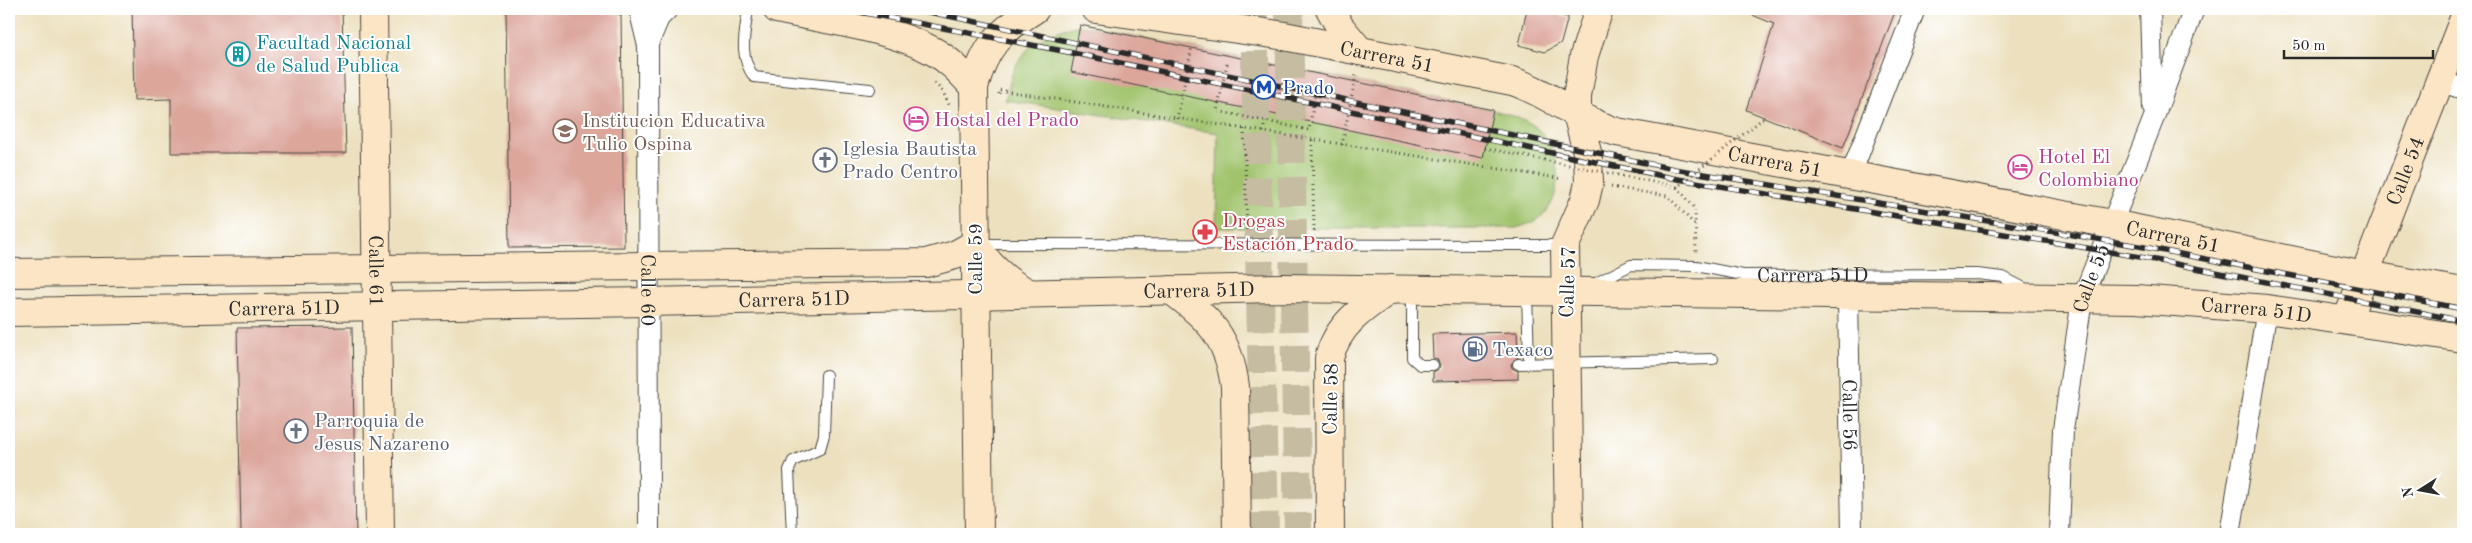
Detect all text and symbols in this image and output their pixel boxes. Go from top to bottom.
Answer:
scale bar [2284,28,2433,60]
place label: Facultad Nacional de Salud Publica [256,34,411,77]
street label: Carrera 51 [1338,39,1436,77]
text: 50 m [2292,39,2326,54]
building icon: Facultad Nacional de Salud Publica [225,41,251,67]
metro station icon: Prado [1251,74,1277,100]
place label: Prado [1282,79,1334,99]
hotel icon: Hostal del Prado [903,106,929,132]
place label: Hostal del Prado [934,111,1079,131]
place label: Institucion Educativa Tulio Ospina [582,112,766,155]
school or university icon: Institucion Educativa Tulio Ospina [552,118,578,144]
street label: Calle 54 [2384,134,2429,209]
place label: Iglesia Bautista Prado Centro [842,140,977,183]
street label: Carrera 51 [1726,145,1824,182]
church icon: Iglesia Bautista Prado Centro [812,147,838,173]
place label: Hotel El Colombiano [2038,148,2139,191]
hotel icon: Hotel El Colombiano [2007,154,2033,180]
place label: Drogas Estación Prado [1222,212,1354,255]
pharmacy icon: Drogas Estación Prado [1192,219,1218,245]
street label: Carrera 51 [2124,219,2222,258]
street label: Calle 59 [967,223,987,295]
street label: Calle 61 [364,235,385,307]
street label: Calle 55 [2072,242,2115,314]
street label: Calle 57 [1558,246,1580,318]
street label: Calle 60 [636,254,657,326]
street label: Carrera 51D [1757,266,1868,287]
street label: Carrera 51D [1143,281,1255,303]
street label: Carrera 51D [738,290,850,312]
street label: Carrera 51D [2200,296,2313,327]
street label: Carrera 51D [228,299,340,321]
fuel station icon: Texaco [1462,336,1488,362]
place label: Texaco [1492,341,1553,361]
street label: Calle 58 [1321,363,1343,435]
street label: Calle 56 [1837,379,1859,451]
place label: Parroquia de Jesus Nazareno [314,412,450,455]
church icon: Parroquia de Jesus Nazareno [283,418,309,444]
north arrow [2394,466,2444,516]
text: N [2400,485,2416,499]

